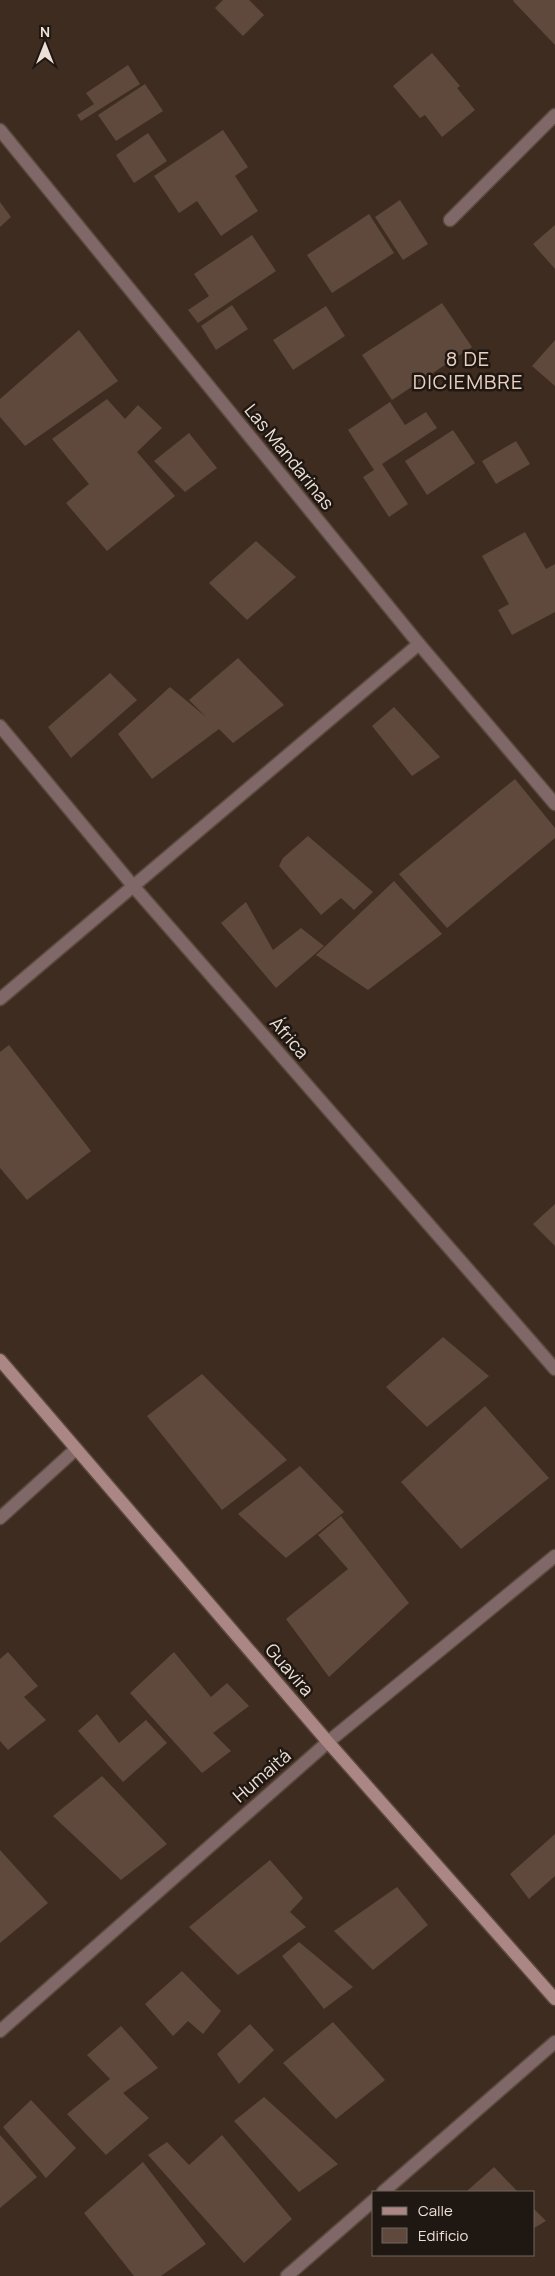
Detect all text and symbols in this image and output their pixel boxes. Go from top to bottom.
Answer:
north arrow [20,20,70,70]
text: N [40,22,50,41]
district label: 8 DE DICIEMBRE [413,345,523,395]
street label: Las Mandarinas [240,398,340,514]
street label: África [265,1011,315,1063]
street label: Guavira [260,1638,319,1701]
street label: Humaitá [227,1743,296,1807]
legend [372,2191,535,2256]
text: Calle [418,2200,453,2221]
text: Edificio [418,2225,469,2246]

